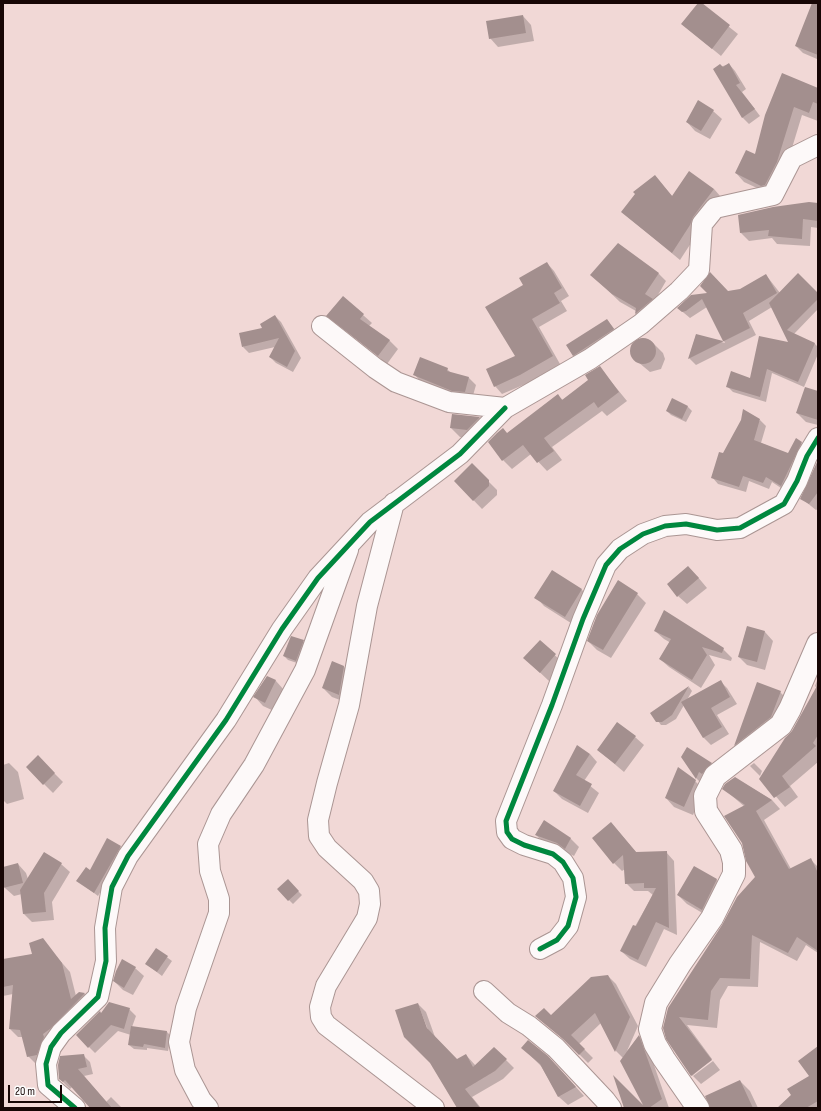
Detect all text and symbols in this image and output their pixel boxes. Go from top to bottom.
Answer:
scale bar [10,1077,64,1103]
text: 20 m [15,1084,35,1099]

